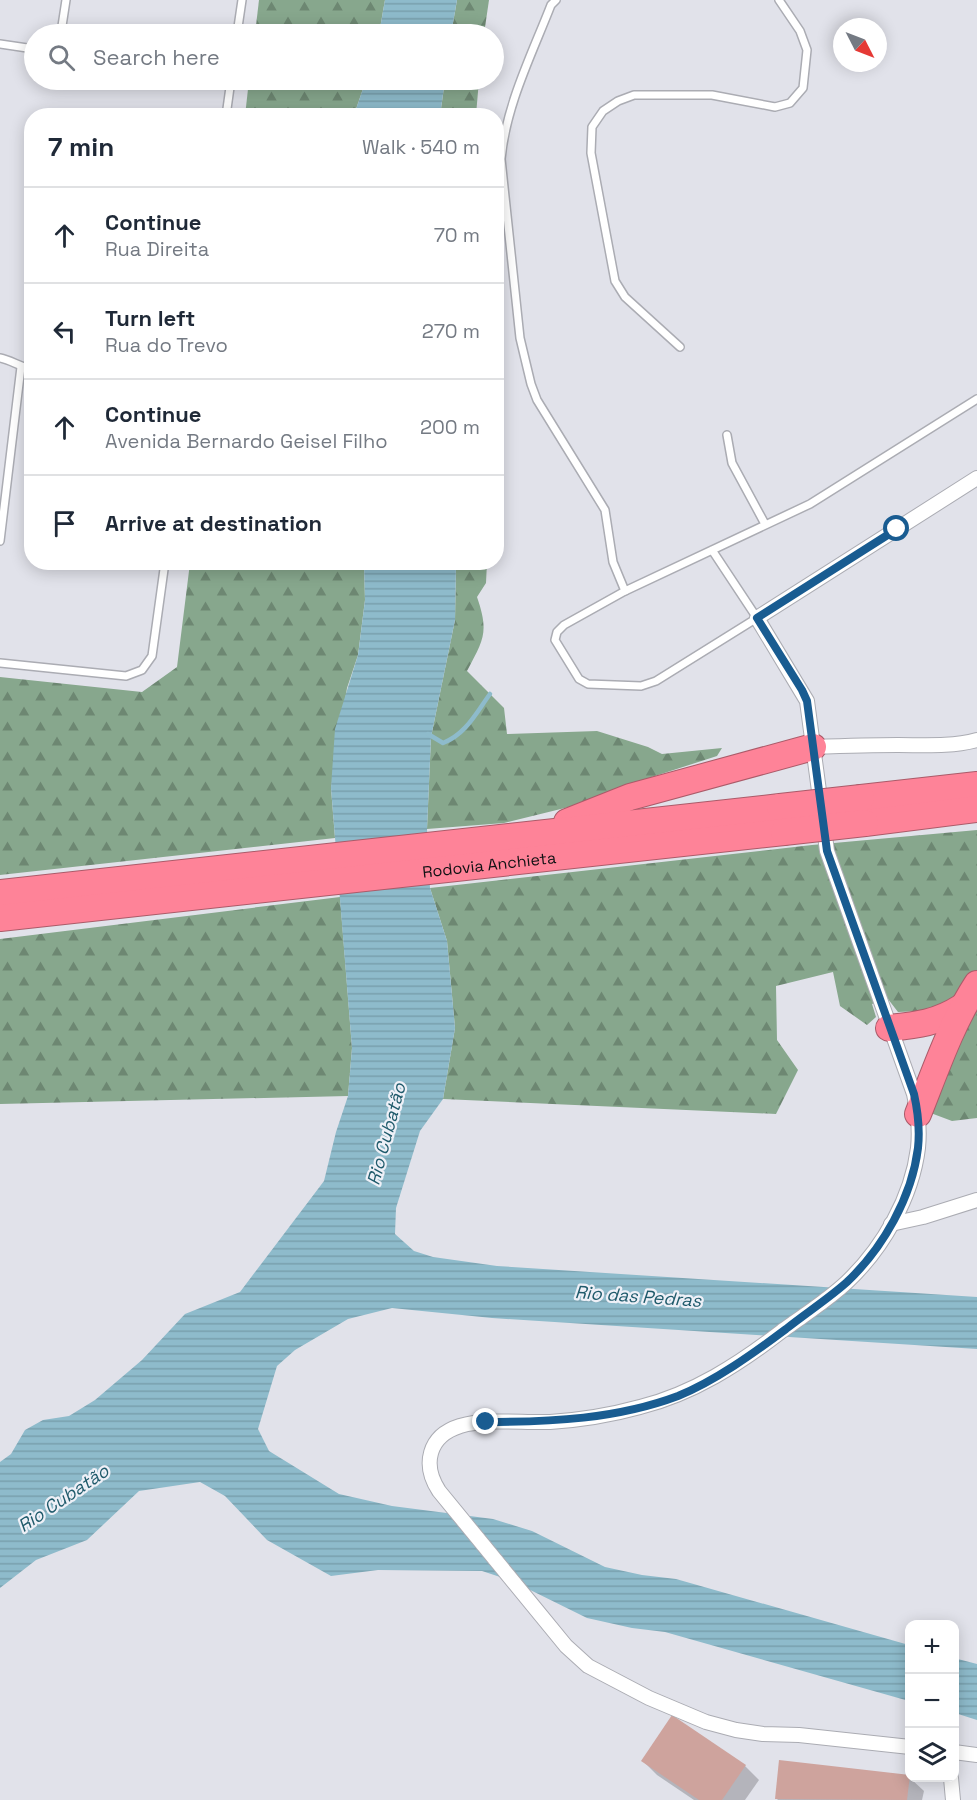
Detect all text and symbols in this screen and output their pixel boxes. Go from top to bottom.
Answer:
north arrow [833,18,887,72]
search box [24,24,504,90]
icon: search [45,41,78,74]
text: Search here [93,43,220,71]
text: 7 min [48,130,114,164]
text: Walk · 540 m [362,134,480,160]
text: Continue [105,208,201,236]
icon: ahead [48,219,81,252]
text: 70 m [434,222,480,248]
text: Rua Direita [105,236,209,262]
text: Turn left [105,304,195,332]
icon: left [48,315,81,348]
text: 270 m [422,318,480,344]
text: Rua do Trevo [105,332,228,358]
text: Continue [105,400,201,428]
icon: ahead [48,411,81,444]
text: 200 m [420,414,480,440]
text: Avenida Bernardo Geisel Filho [105,428,388,454]
icon: arrive [48,507,81,540]
text: Arrive at destination [105,509,322,537]
route start [883,515,909,541]
street label: Rodovia Anchieta [421,847,557,882]
water label: Rio Cubatão [361,1080,411,1188]
water label: Rio das Pedras [574,1280,702,1312]
route end [472,1408,498,1434]
water label: Rio Cubatão [13,1459,114,1537]
map controls [905,1620,959,1782]
button: + [905,1620,959,1674]
button: − [905,1674,959,1728]
button: layers [905,1728,959,1782]

